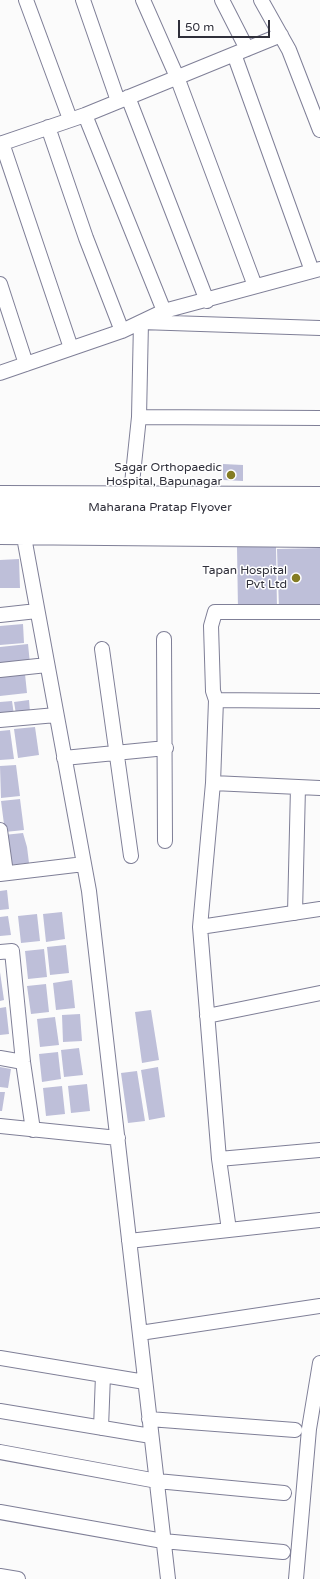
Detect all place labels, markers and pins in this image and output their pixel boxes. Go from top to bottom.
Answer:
place label: Sagar Orthopaedic Hospital, Bapunagar [106,461,222,489]
marker: Sagar Orthopaedic Hospital, Bapunagar [225,469,237,481]
place label: Tapan Hospital Pvt Ltd [202,564,287,592]
marker: Tapan Hospital Pvt Ltd [290,572,302,584]

